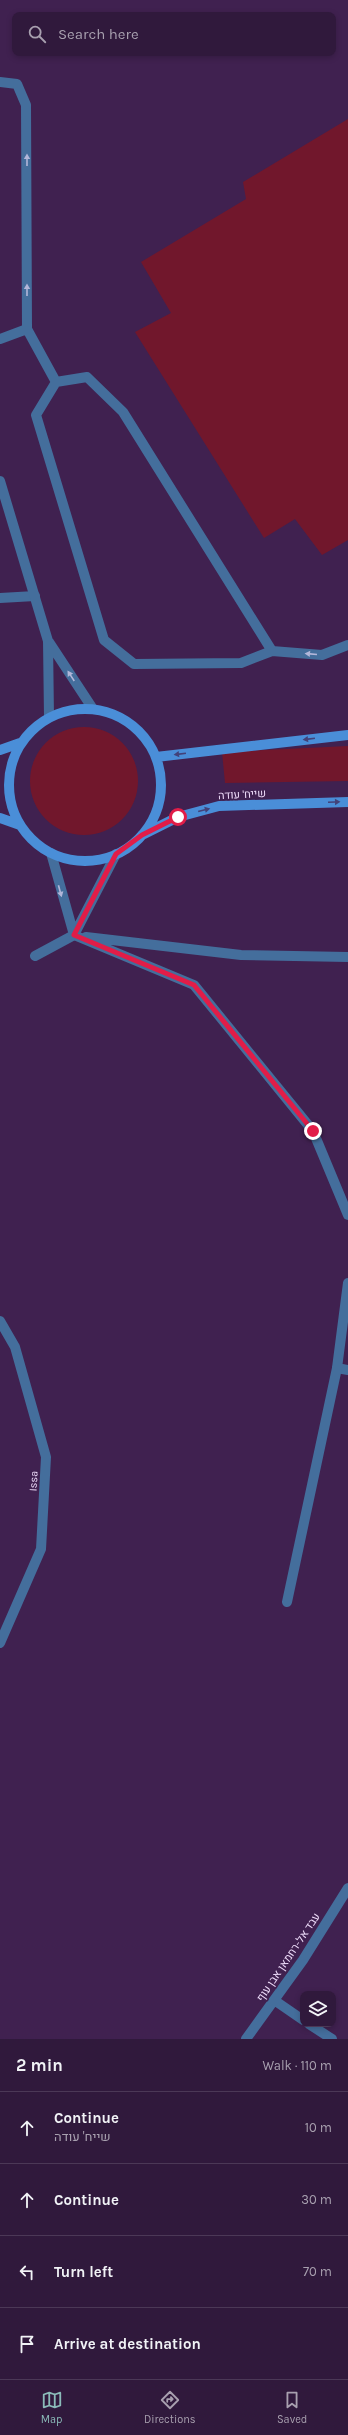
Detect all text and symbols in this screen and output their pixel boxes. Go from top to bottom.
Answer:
search box [12,12,336,56]
icon: search [26,23,48,45]
text: Search here [58,25,139,43]
one-way arrow [24,153,30,166]
one-way arrow [24,283,30,296]
one-way arrow [305,650,317,657]
one-way arrow [67,671,75,681]
one-way arrow [303,736,315,743]
one-way arrow [174,751,186,758]
street label: שייח' עודה [218,787,266,802]
one-way arrow [328,799,341,805]
one-way arrow [198,807,210,813]
route start [169,808,187,826]
one-way arrow [58,885,64,897]
route end [304,1122,322,1140]
street label: Issa [26,1470,41,1492]
street label: עבד אל-רחמאן אבן עוף [254,1911,323,2004]
map controls [300,1991,336,2027]
button: layers [300,1991,336,2027]
text: 2 min [16,2055,63,2075]
text: Walk · 110 m [263,2058,332,2073]
text: Continue [54,2109,119,2127]
icon: ahead [16,2117,38,2139]
text: 10 m [305,2120,332,2135]
text: שייח' עודה [54,2129,111,2144]
icon: ahead [16,2189,38,2211]
text: Continue [54,2191,119,2209]
text: 30 m [301,2192,332,2207]
icon: left [16,2261,38,2283]
text: Turn left [54,2263,113,2281]
text: 70 m [303,2264,332,2279]
icon: arrive [16,2333,38,2355]
text: Arrive at destination [54,2335,201,2353]
tab: Map [41,2389,63,2426]
tab: Directions [144,2389,196,2426]
tab: Saved [277,2389,307,2426]

